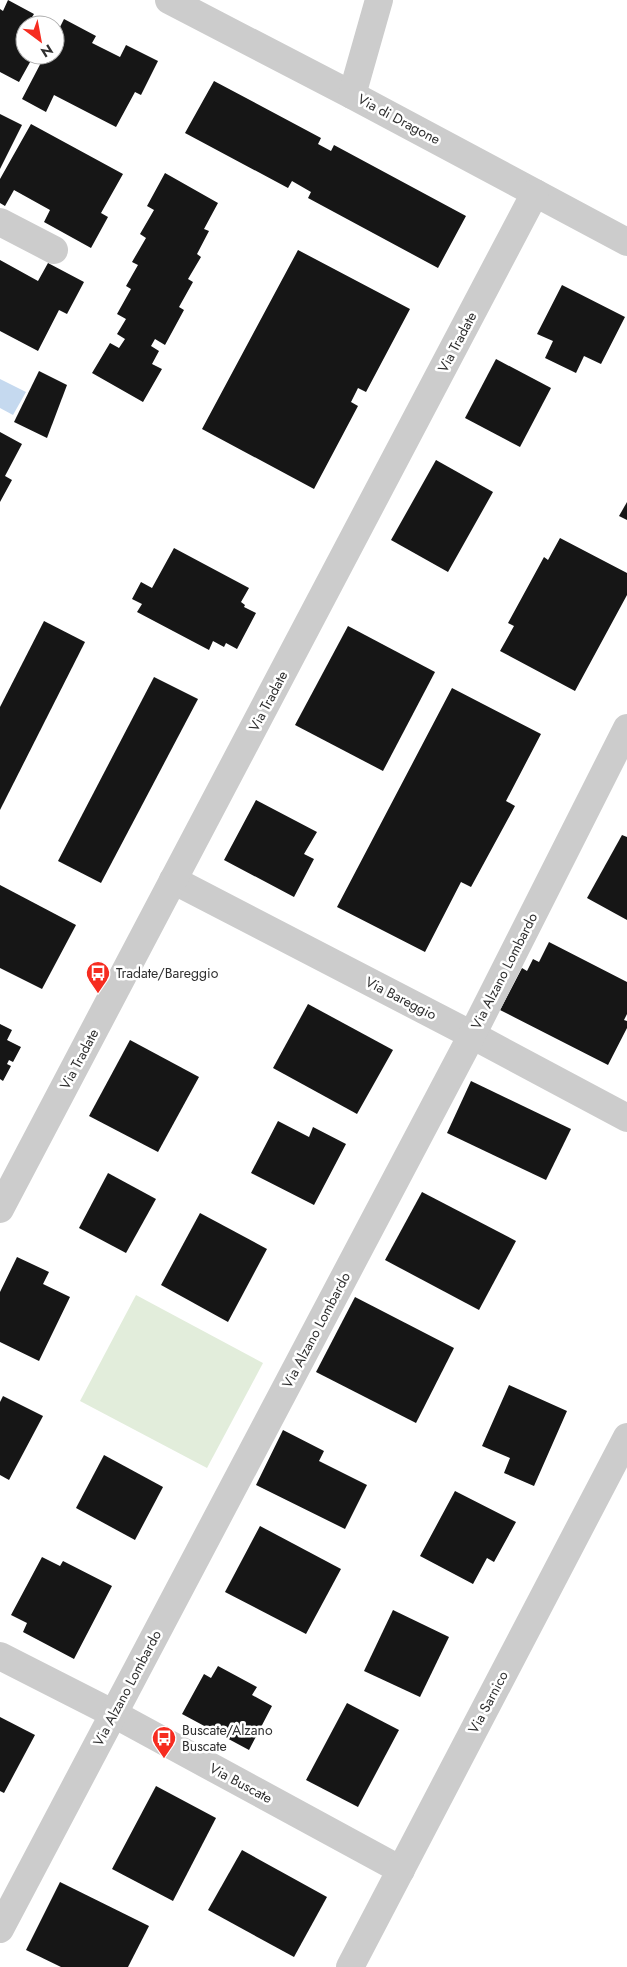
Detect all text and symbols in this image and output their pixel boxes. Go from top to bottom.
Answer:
north arrow [15,15,65,65]
text: N [37,40,57,62]
street label: Via di Dragone [354,89,444,149]
street label: Via Tradate [433,308,481,376]
street label: Via Tradate [244,667,292,735]
street label: Via Alzano Lombardo [466,909,542,1033]
bus stop icon: Tradate/Bareggio [85,960,111,994]
place label: Tradate/Bareggio [116,963,219,983]
street label: Via Bareggio [362,972,440,1025]
street label: Via Tradate [55,1025,103,1093]
street label: Via Alzano Lombardo [277,1268,355,1391]
street label: Via Alzano Lombardo [88,1626,166,1749]
street label: Via Sarnico [463,1667,513,1737]
place label: Buscate/Alzano Buscate [182,1720,273,1756]
bus stop icon: Buscate/Alzano Buscate [151,1725,177,1759]
street label: Via Buscate [206,1758,276,1808]

